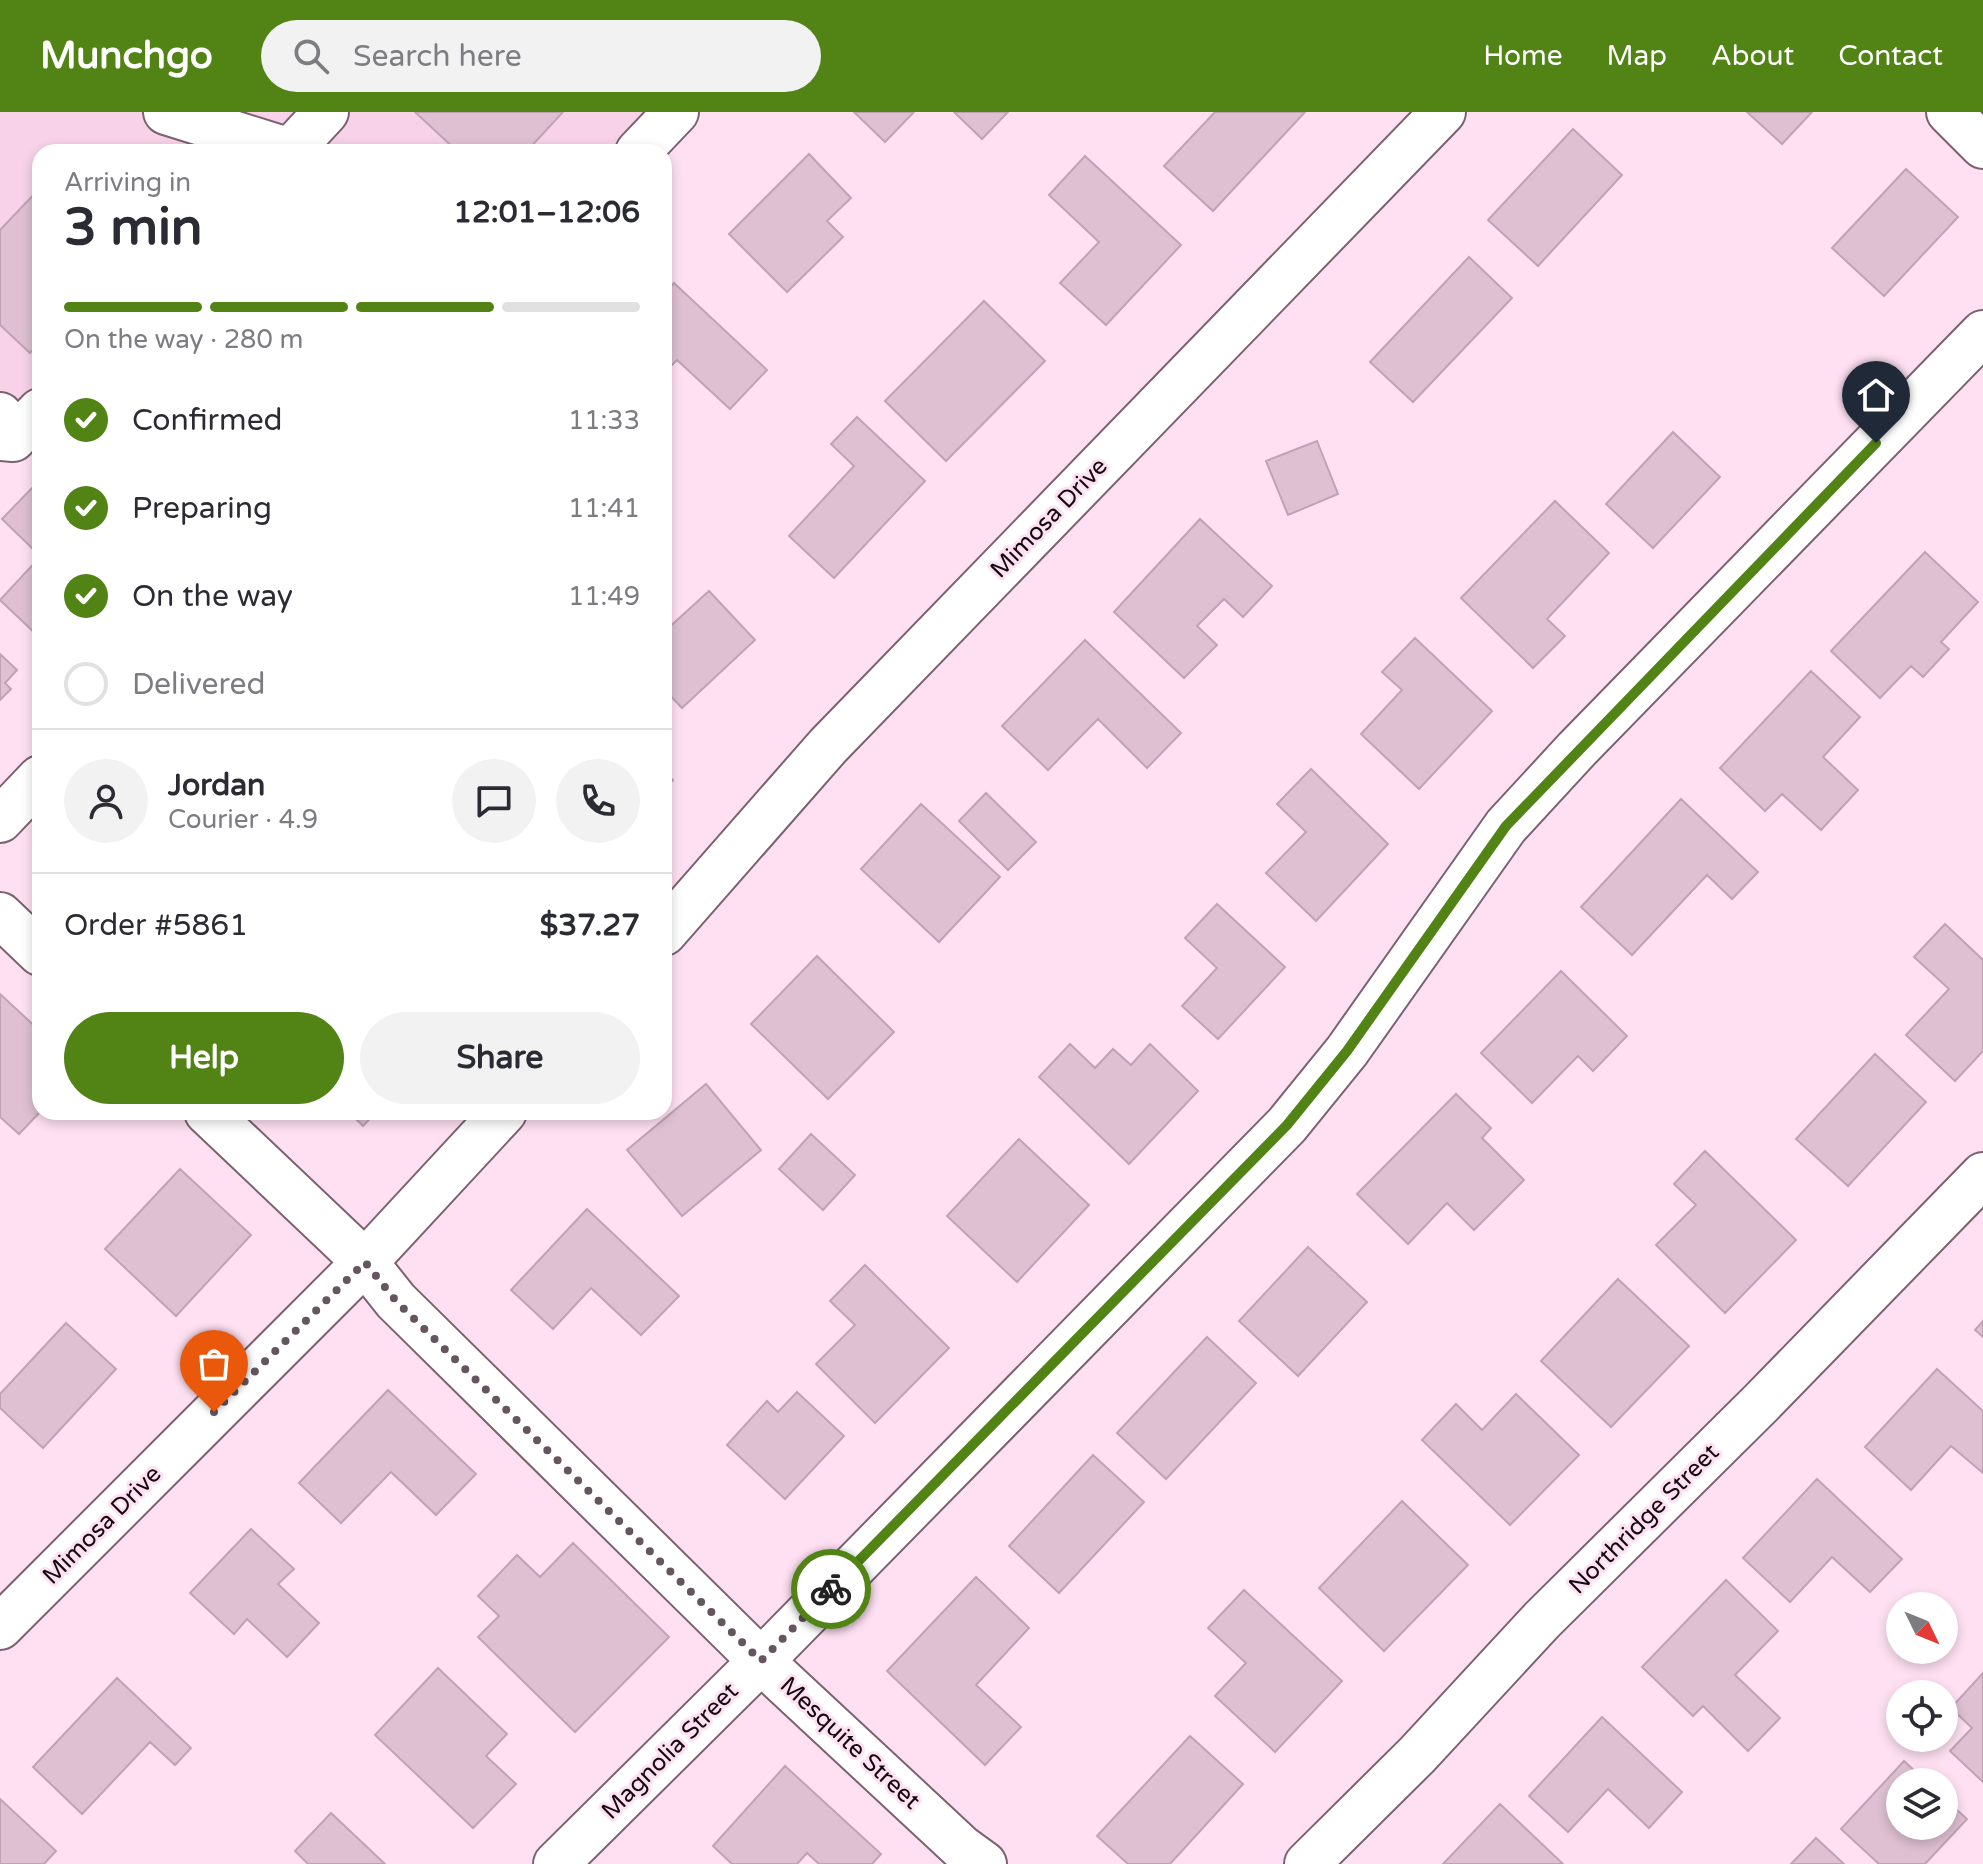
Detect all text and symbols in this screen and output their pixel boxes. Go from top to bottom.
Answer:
search box [261,20,821,92]
text: Munchgo [40,33,213,79]
icon: search [289,34,333,78]
text: Search here [353,38,522,75]
text: Home [1483,39,1563,73]
text: Map [1607,39,1667,73]
text: About [1711,39,1794,73]
text: Contact [1838,39,1943,73]
text: Arriving in [64,167,191,198]
text: 12:01–12:06 [453,194,640,231]
text: 3 min [64,196,203,259]
text: On the way · 280 m [64,324,303,355]
pin [1842,361,1910,443]
icon: home [1854,373,1898,417]
icon: check [64,398,108,442]
text: Confirmed [132,402,283,439]
text: 11:33 [568,405,640,436]
street label: Mimosa Drive [984,452,1114,584]
icon: check [64,486,108,530]
text: Preparing [132,490,272,527]
text: 11:41 [568,493,640,524]
icon: check [64,574,108,618]
text: On the way [132,578,293,615]
text: 11:49 [568,581,640,612]
text: Delivered [132,666,266,703]
button: person [64,759,148,843]
button: chat [452,759,536,843]
button: phone [556,759,640,843]
text: Jordan [168,767,265,804]
text: Courier · 4.9 [168,804,318,835]
text: Order #5861 [64,907,248,944]
text: $37.27 [540,907,640,944]
button: Help [64,1012,344,1104]
button: Share [360,1012,640,1104]
pin [180,1330,248,1412]
icon: bag [192,1342,236,1386]
street label: Northridge Street [1563,1438,1725,1600]
street label: Mimosa Drive [37,1460,167,1590]
courier [791,1549,871,1629]
icon: bike [809,1567,853,1611]
north arrow [1886,1592,1958,1664]
map controls [1886,1592,1958,1840]
street label: Mesquite Street [774,1671,926,1815]
street label: Magnolia Street [596,1677,744,1825]
button: locate [1886,1680,1958,1752]
button: layers [1886,1768,1958,1840]

